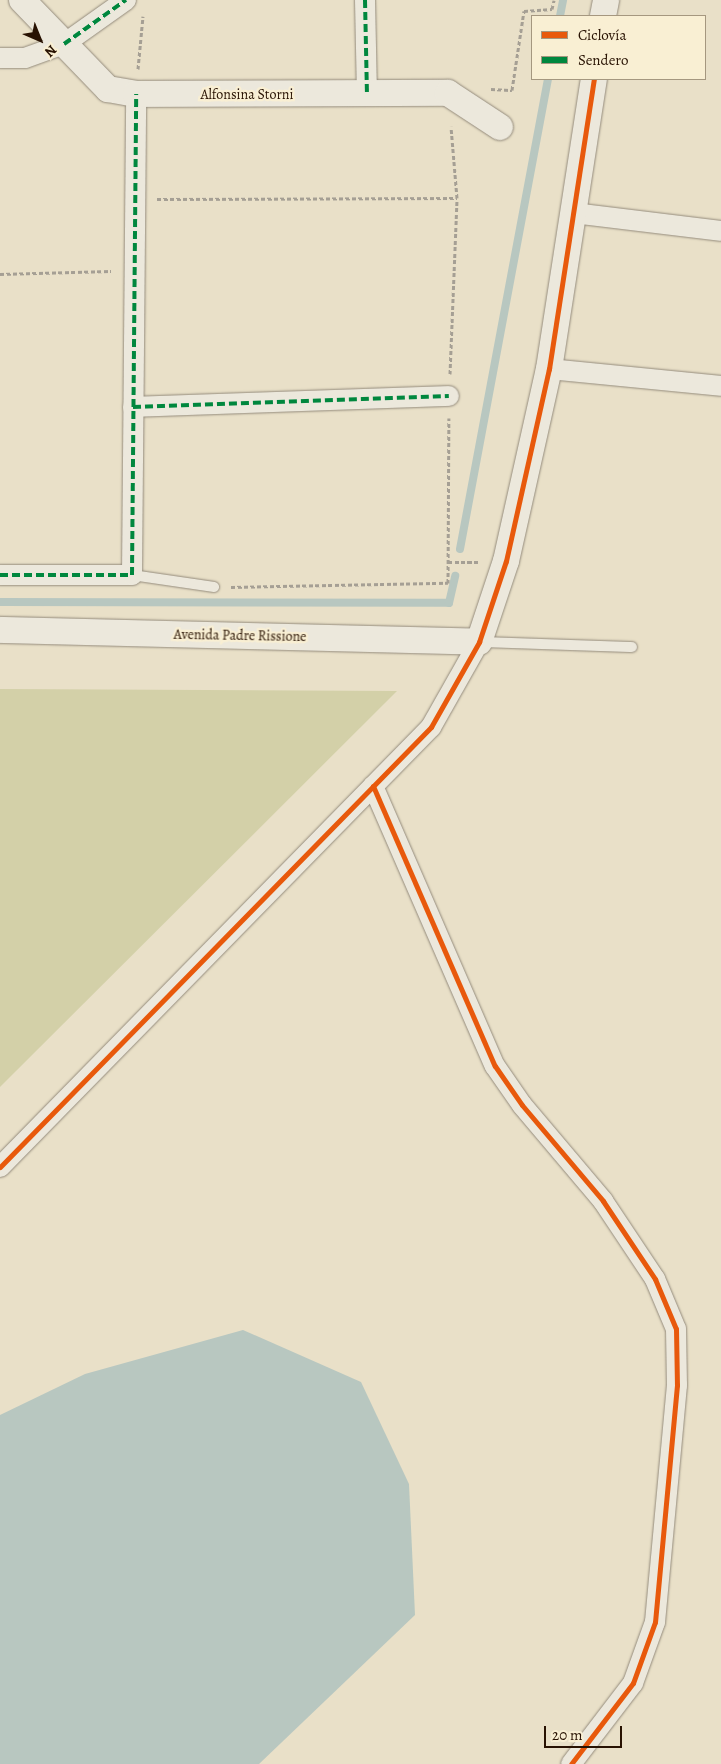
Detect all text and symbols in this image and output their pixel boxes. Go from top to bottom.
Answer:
north arrow [15,15,65,65]
legend [531,15,706,80]
text: Ciclovía [578,25,626,45]
text: N [41,41,61,62]
text: Sendero [578,50,628,70]
street label: Alfonsina Storni [201,87,293,103]
street label: Avenida Padre Rissione [173,626,307,646]
scale bar [546,1716,624,1748]
text: 20 m [552,1725,583,1745]

